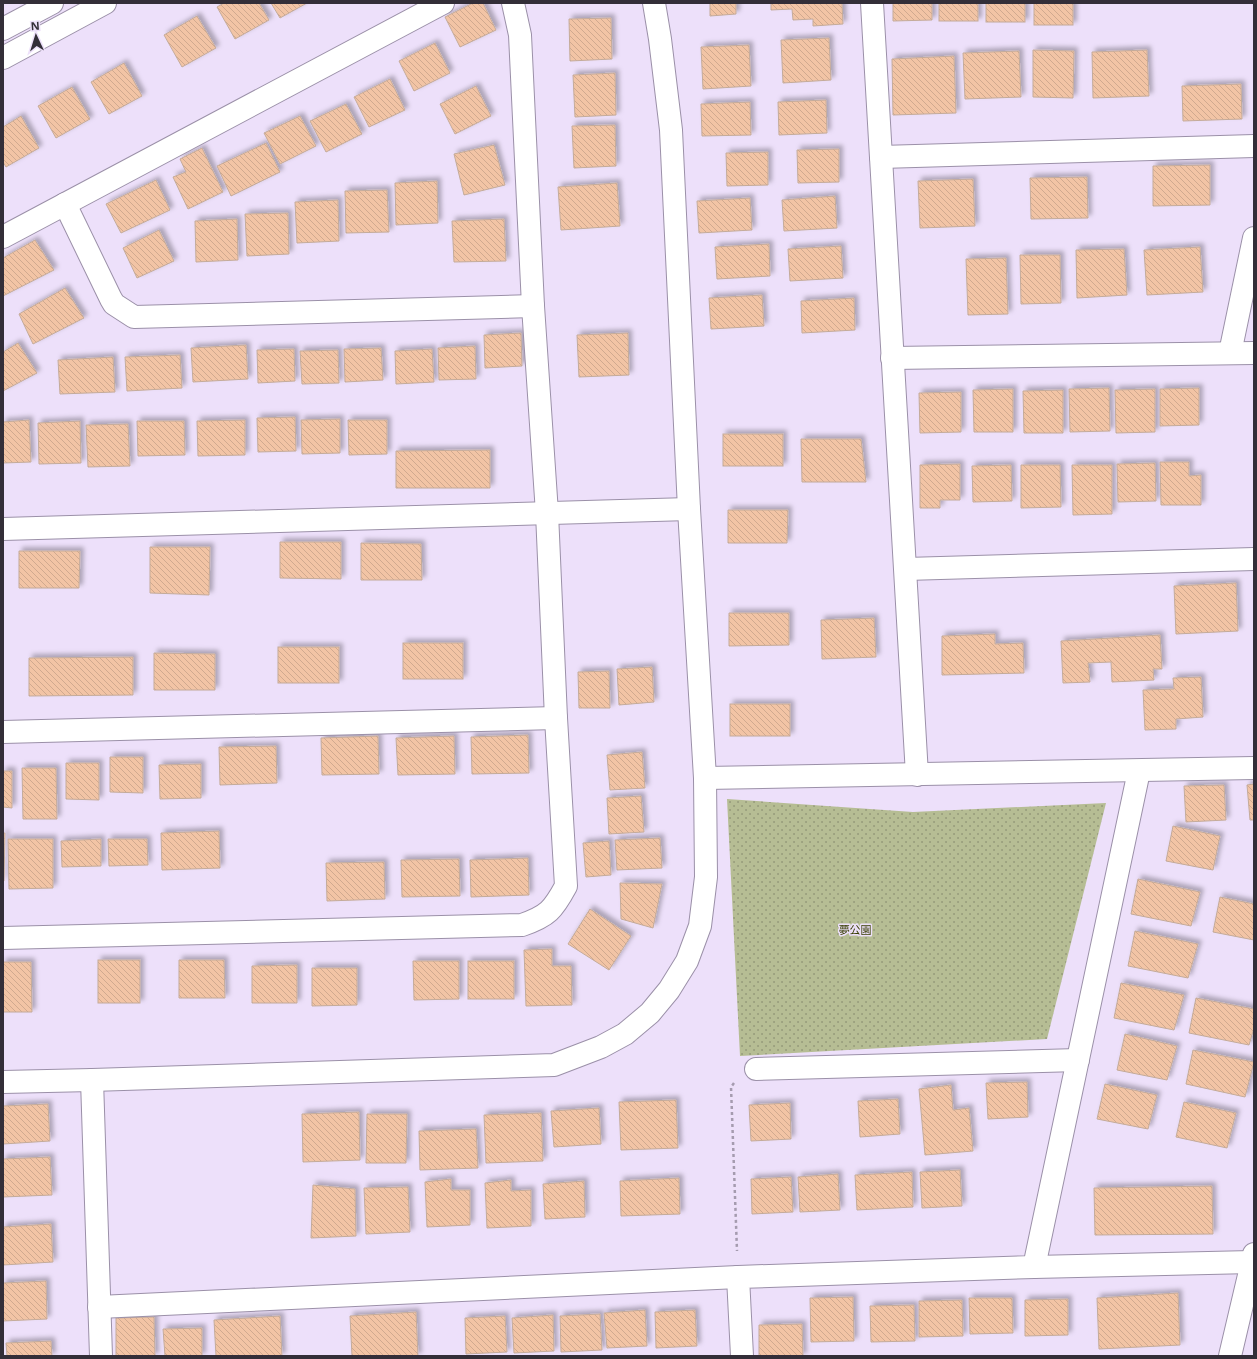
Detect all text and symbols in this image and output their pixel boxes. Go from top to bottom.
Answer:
north arrow [16,16,56,56]
text: N [30,18,40,33]
park label: 夢公園 [839,922,872,937]

